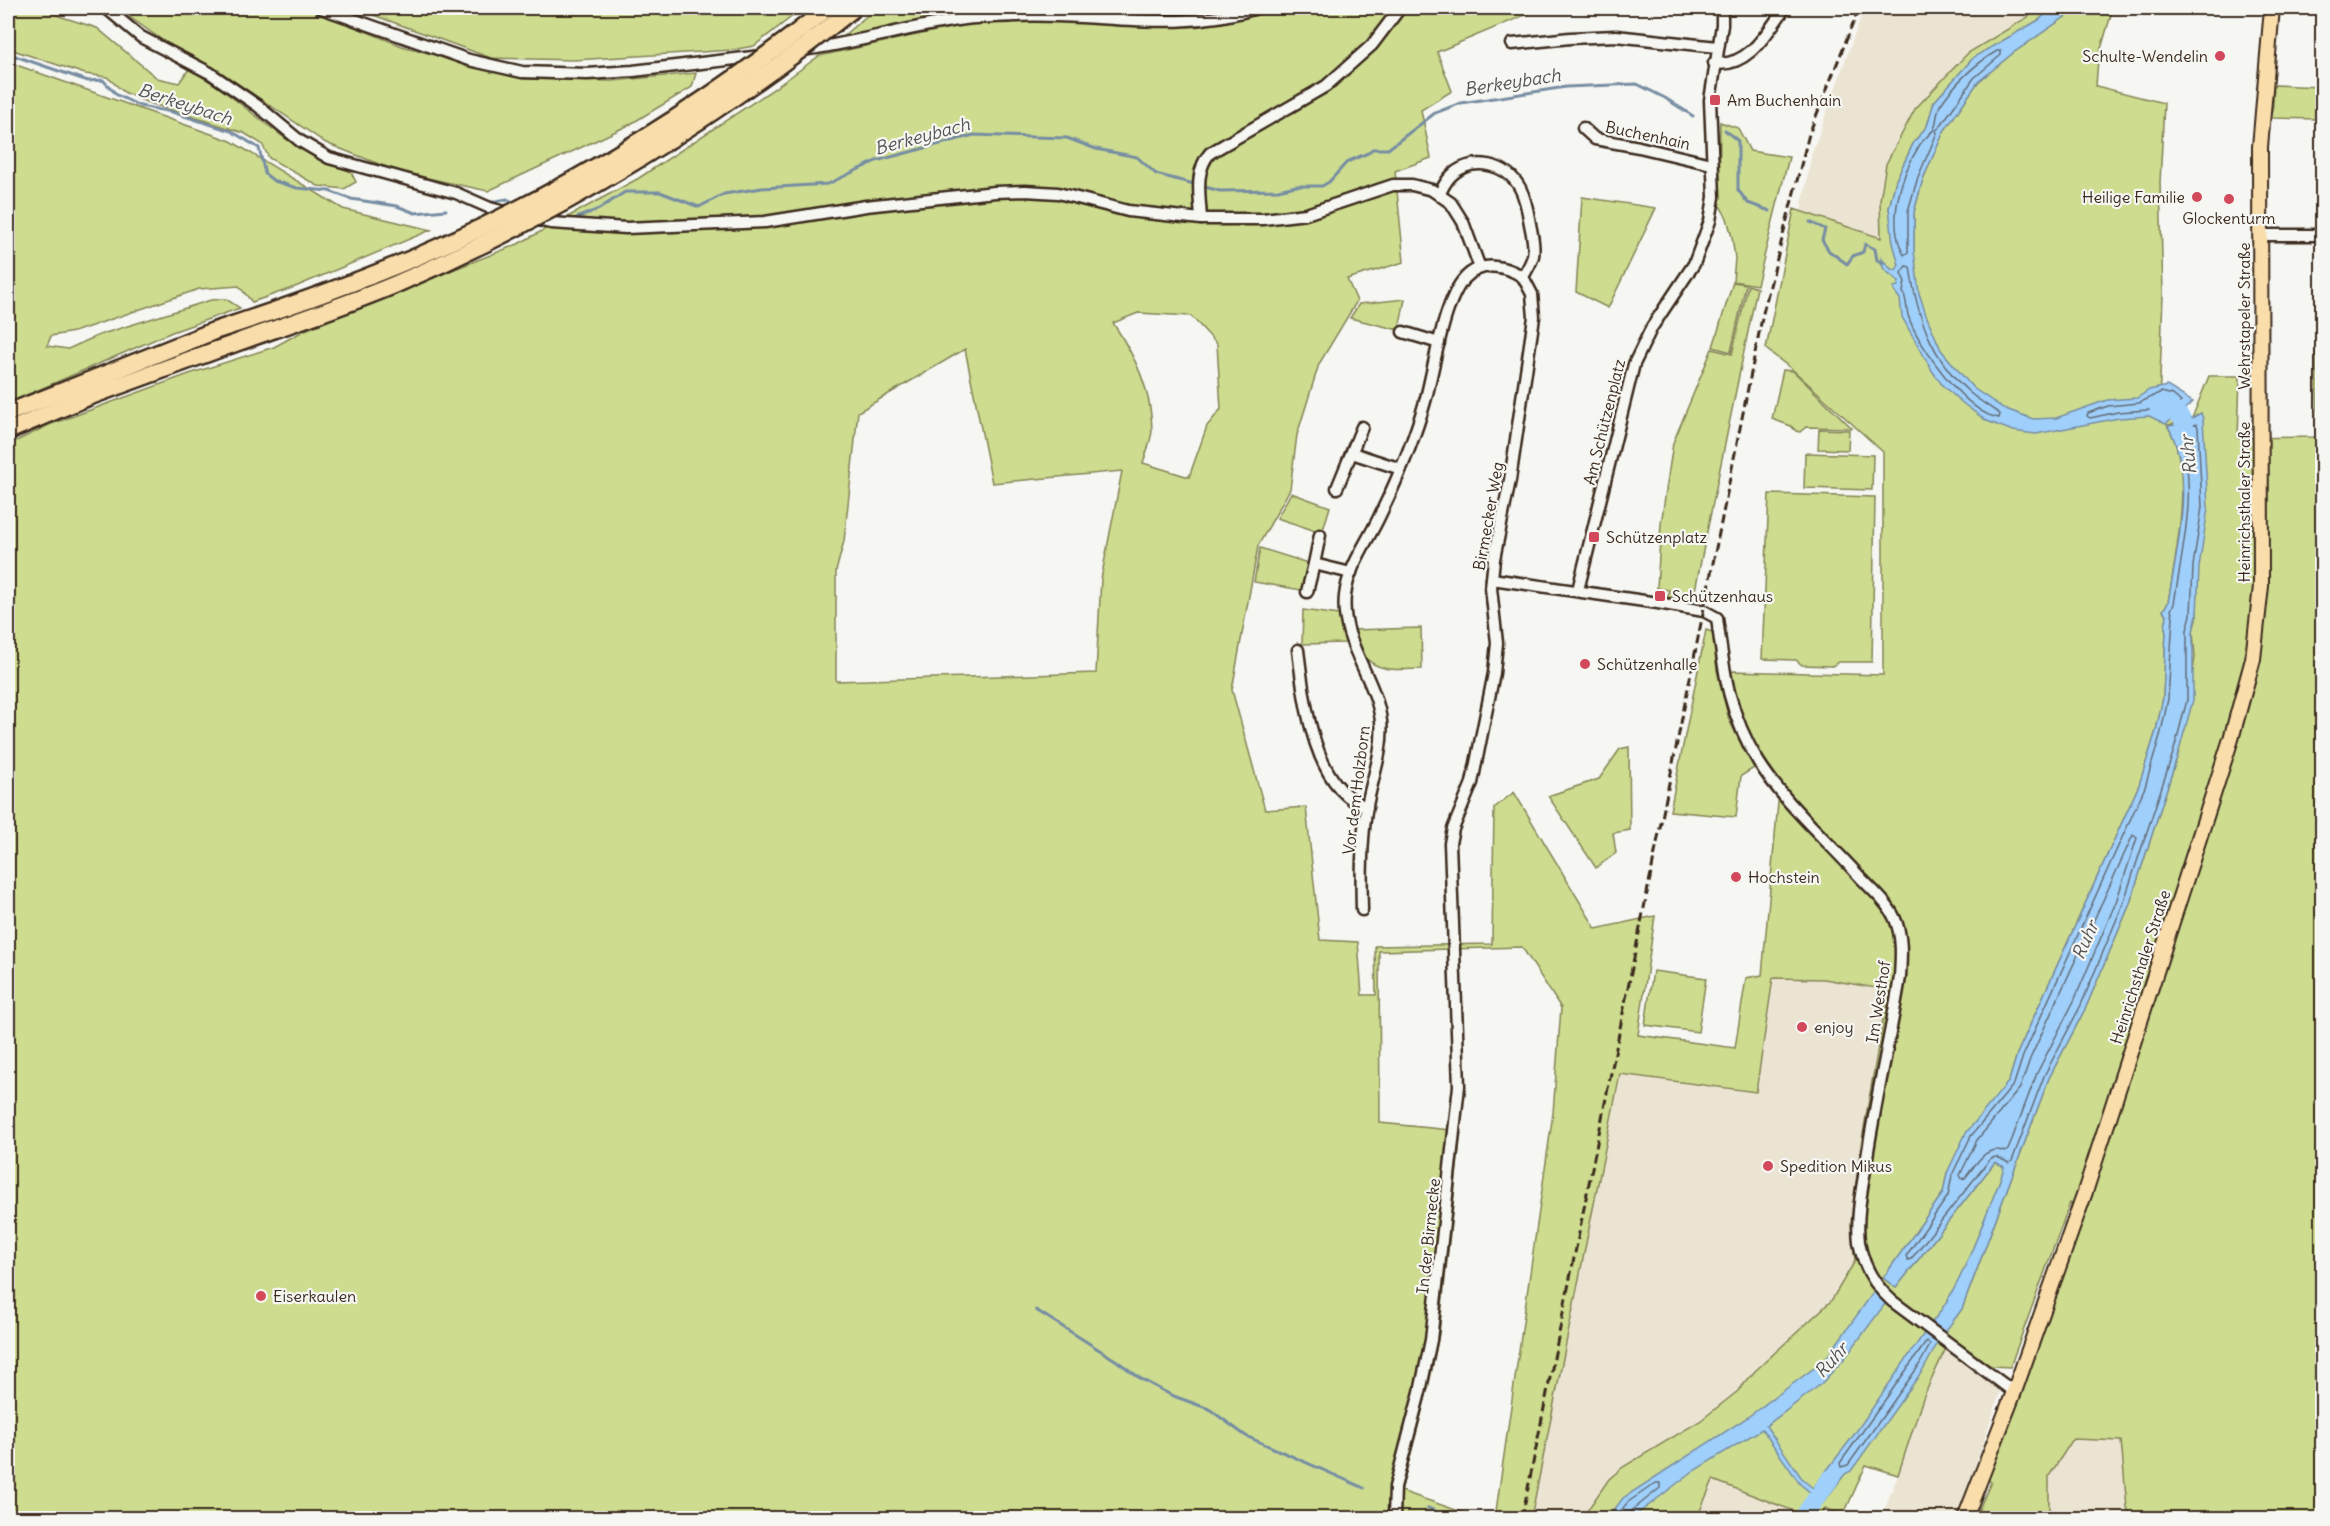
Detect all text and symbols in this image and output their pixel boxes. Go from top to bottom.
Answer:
place label: Schulte-Wendelin [2082,46,2208,66]
marker: Schulte-Wendelin [2213,49,2227,63]
water label: Berkeybach [1462,63,1563,101]
water label: Berkeybach [135,78,235,130]
place label: Am Buchenhain [1727,90,1841,110]
marker: Am Buchenhain [1708,93,1722,107]
water label: Berkeybach [872,112,973,160]
street label: Buchenhain [1604,116,1692,154]
place label: Heilige Familie [2082,187,2185,207]
marker: Heilige Familie [2190,190,2204,204]
marker: Glockenturm [2222,192,2236,206]
place label: Glockenturm [2182,208,2276,228]
street label: Wehrstapeler Straße [2234,242,2254,390]
street label: Am Schützenplatz [1579,357,1629,487]
street label: Heinrichsthaler Straße [2234,422,2254,582]
water label: Ruhr [2174,431,2202,476]
street label: Birmecker Weg [1469,460,1507,572]
place label: Schützenplatz [1606,527,1707,547]
marker: Schützenplatz [1587,530,1601,544]
place label: Schützenhaus [1672,586,1773,606]
marker: Schützenhaus [1653,589,1667,603]
place label: Schützenhalle [1597,654,1697,674]
marker: Schützenhalle [1578,657,1592,671]
street label: Vor dem Holzborn [1338,724,1374,856]
place label: Hochstein [1748,867,1820,887]
marker: Hochstein [1729,870,1743,884]
street label: Heinrichsthaler Straße [2106,887,2174,1047]
water label: Ruhr [2066,915,2105,963]
street label: Im Westhof [1862,959,1895,1045]
place label: enjoy [1814,1017,1854,1037]
marker: enjoy [1795,1020,1809,1034]
place label: Spedition Mikus [1780,1156,1892,1176]
marker: Spedition Mikus [1761,1159,1775,1173]
street label: In der Birmecke [1412,1177,1444,1295]
place label: Eiserkaulen [273,1286,356,1306]
marker: Eiserkaulen [254,1289,268,1303]
water label: Ruhr [1809,1336,1855,1382]

